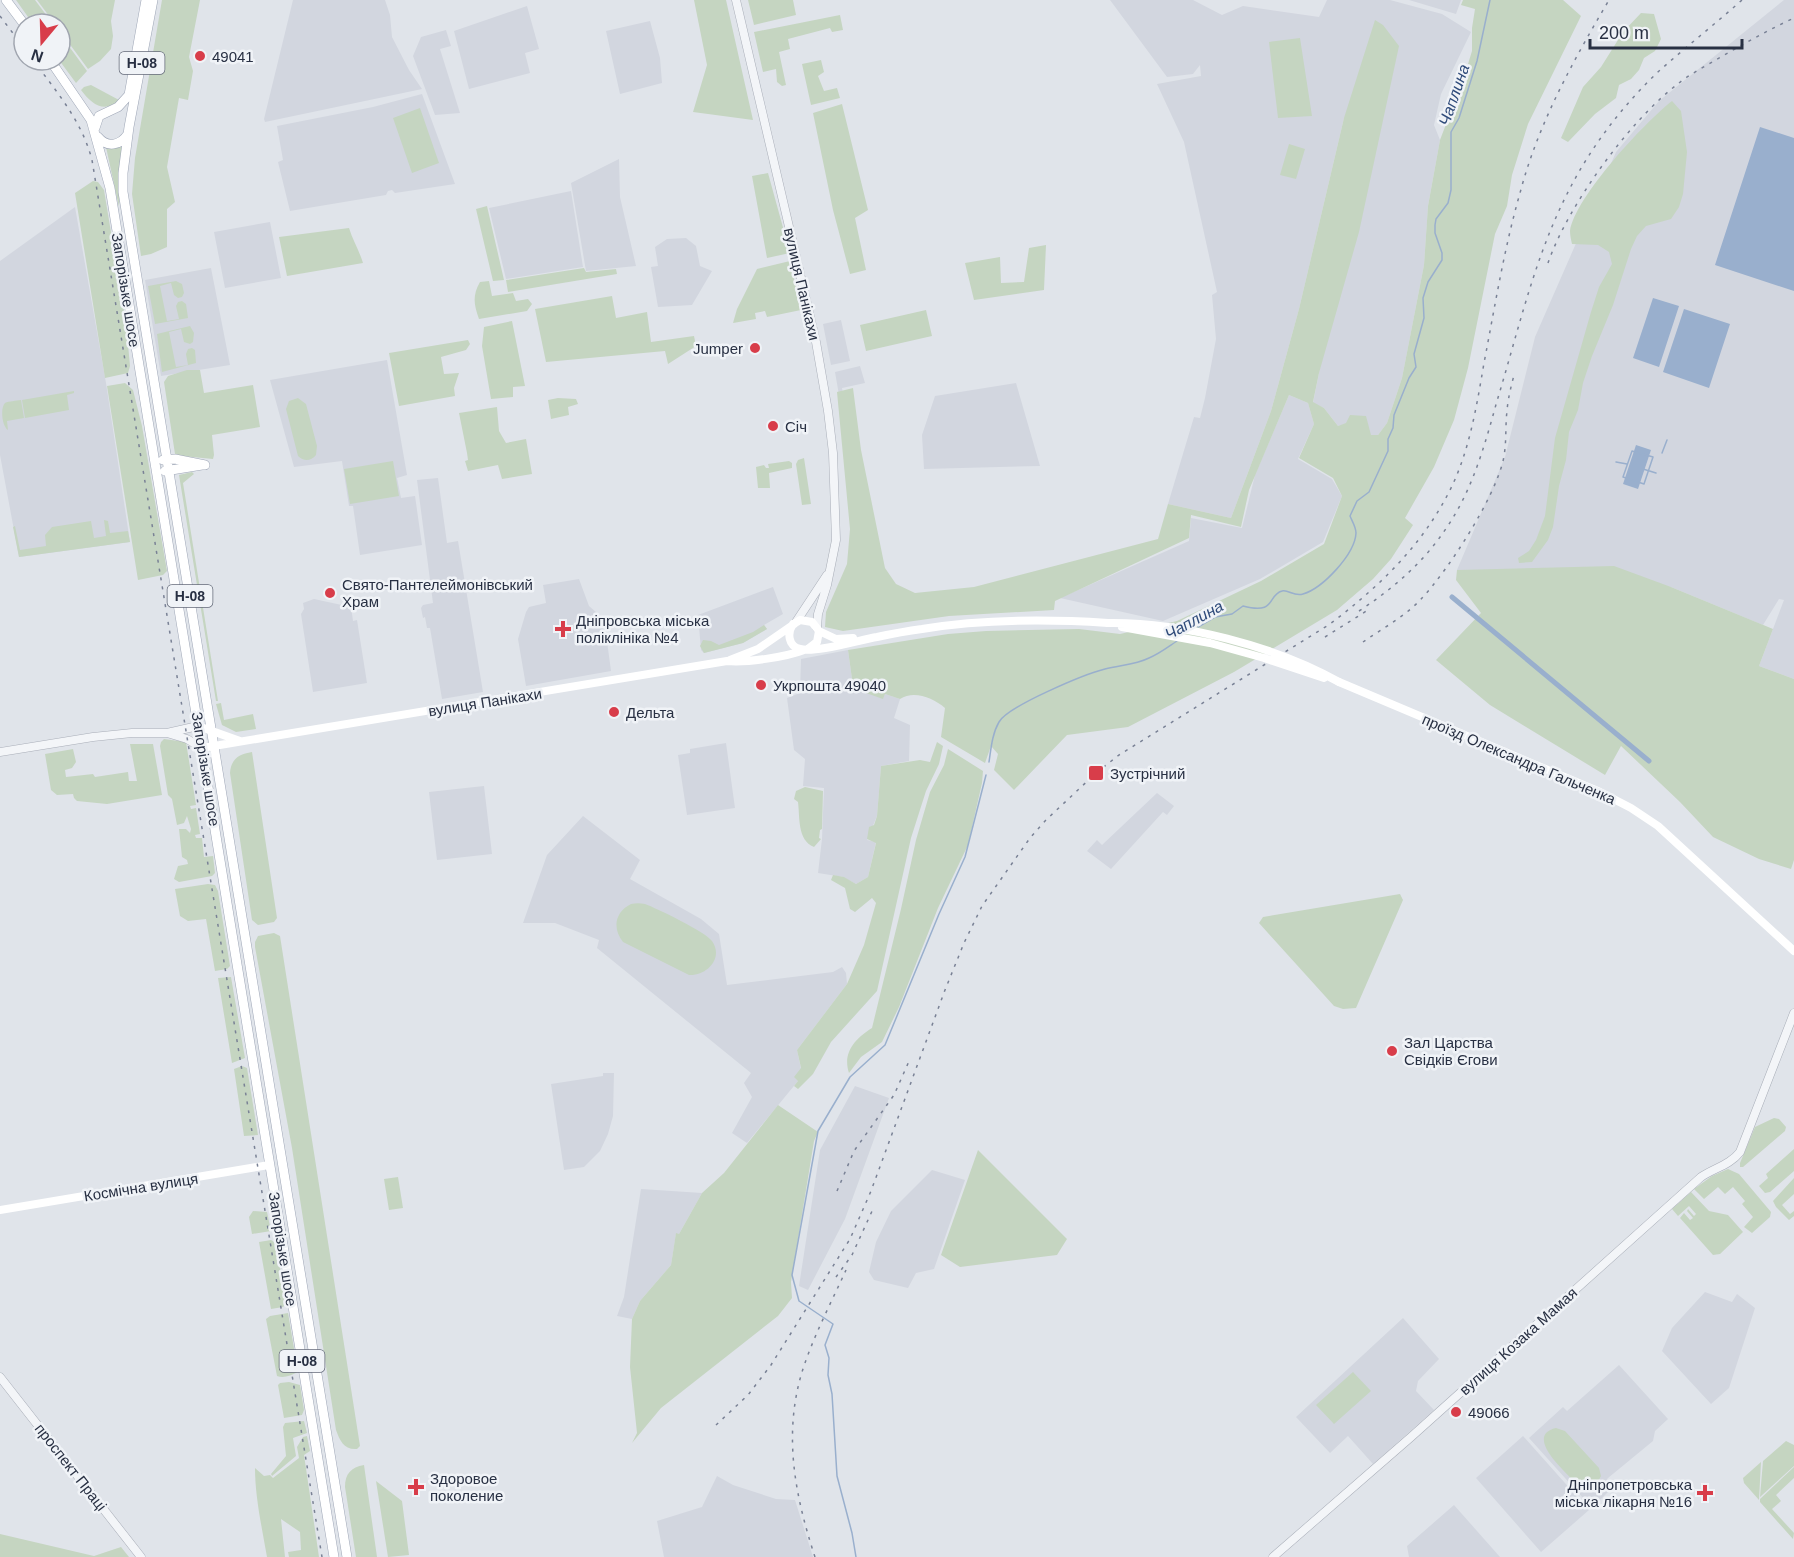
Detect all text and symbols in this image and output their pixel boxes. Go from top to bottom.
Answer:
north arrow [12,12,72,72]
scale bar [1590,12,1742,50]
text: 200 m [1599,23,1649,43]
text: N [29,46,46,66]
place label: 49041 [212,48,254,65]
marker: 49041 [193,49,207,63]
road number: Н-08 [120,52,164,74]
water label: Чаплина [1436,62,1472,128]
street label: вулиця Панікахи [781,226,823,342]
street label: Запорізьке шосе [109,232,143,348]
place label: Jumper [693,340,743,357]
marker: Jumper [748,341,762,355]
place label: Січ [785,418,807,435]
marker: Січ [766,419,780,433]
place label: Свято-Пантелеймонівський Храм [342,576,533,610]
road number: Н-08 [168,585,213,607]
marker: Свято-Пантелеймонівський Храм [323,586,337,600]
water label: Чаплина [1162,597,1226,643]
place label: Дніпровська міська поліклініка №4 [576,612,710,646]
marker: Дніпровська міська поліклініка №4 [554,620,572,638]
place label: Укрпошта 49040 [773,677,886,694]
marker: Укрпошта 49040 [754,678,768,692]
street label: вулиця Панікахи [427,685,543,719]
place label: Дельта [626,704,675,721]
marker: Дельта [607,705,621,719]
street label: проїзд Олександра Гальченка [1420,710,1619,808]
street label: Запорізьке шосе [189,711,223,827]
marker: Зустрічний [1087,764,1105,782]
place label: Зустрічний [1110,765,1185,782]
place label: Зал Царства Свідків Єгови [1404,1034,1498,1068]
marker: Зал Царства Свідків Єгови [1385,1044,1399,1058]
street label: Космічна вулиця [83,1170,199,1204]
street label: Запорізьке шосе [266,1191,300,1307]
street label: вулиця Козака Мамая [1456,1284,1580,1398]
road number: Н-08 [280,1350,324,1372]
place label: 49066 [1468,1404,1510,1421]
marker: 49066 [1449,1405,1463,1419]
street label: проспект Праці [32,1420,110,1514]
place label: Здоровое поколение [430,1470,503,1504]
place label: Дніпропетровська міська лікарня №16 [1555,1476,1693,1510]
marker: Здоровое поколение [407,1478,425,1496]
marker: Дніпропетровська міська лікарня №16 [1696,1484,1714,1502]

